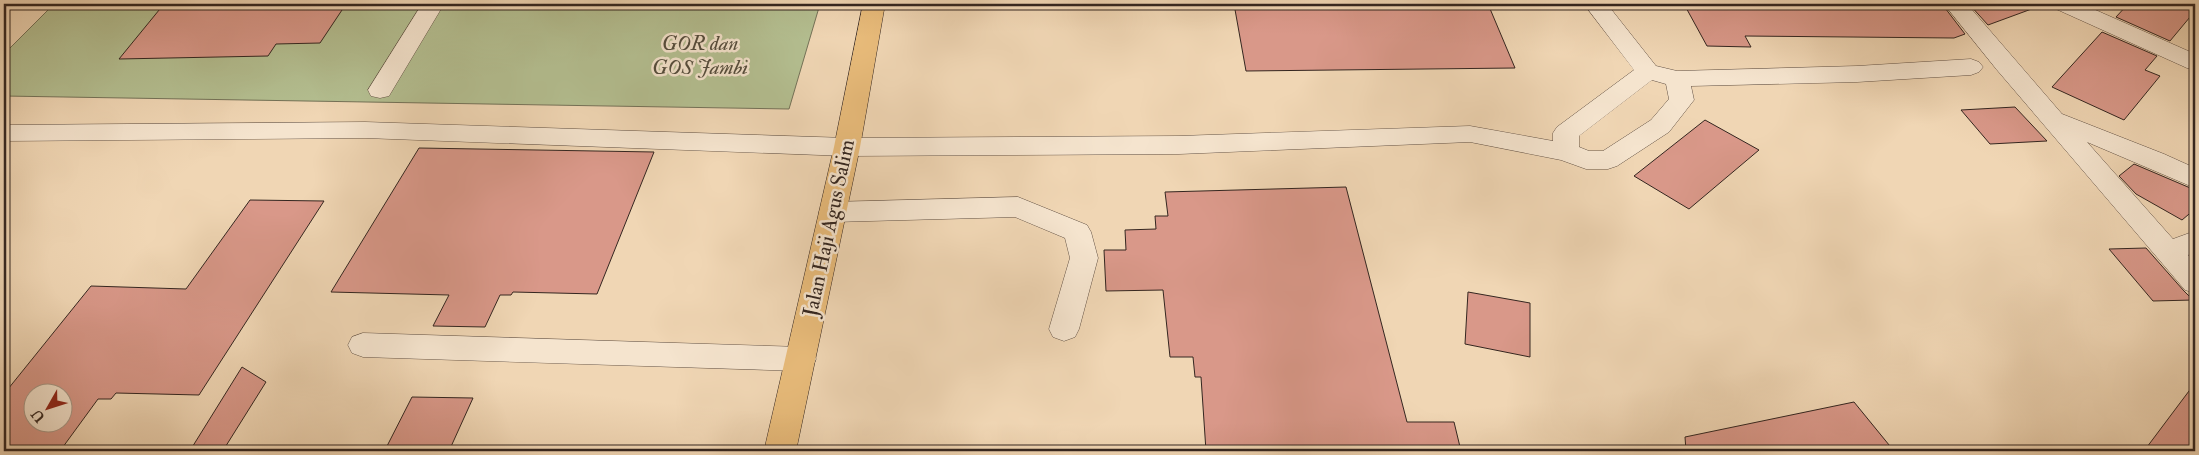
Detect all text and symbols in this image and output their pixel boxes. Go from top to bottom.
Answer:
park label: GOR dan GOS Jambi [652,30,748,81]
street label: Jalan Haji Agus Salim [797,137,861,320]
north arrow [22,382,72,432]
text: U [28,406,49,426]

